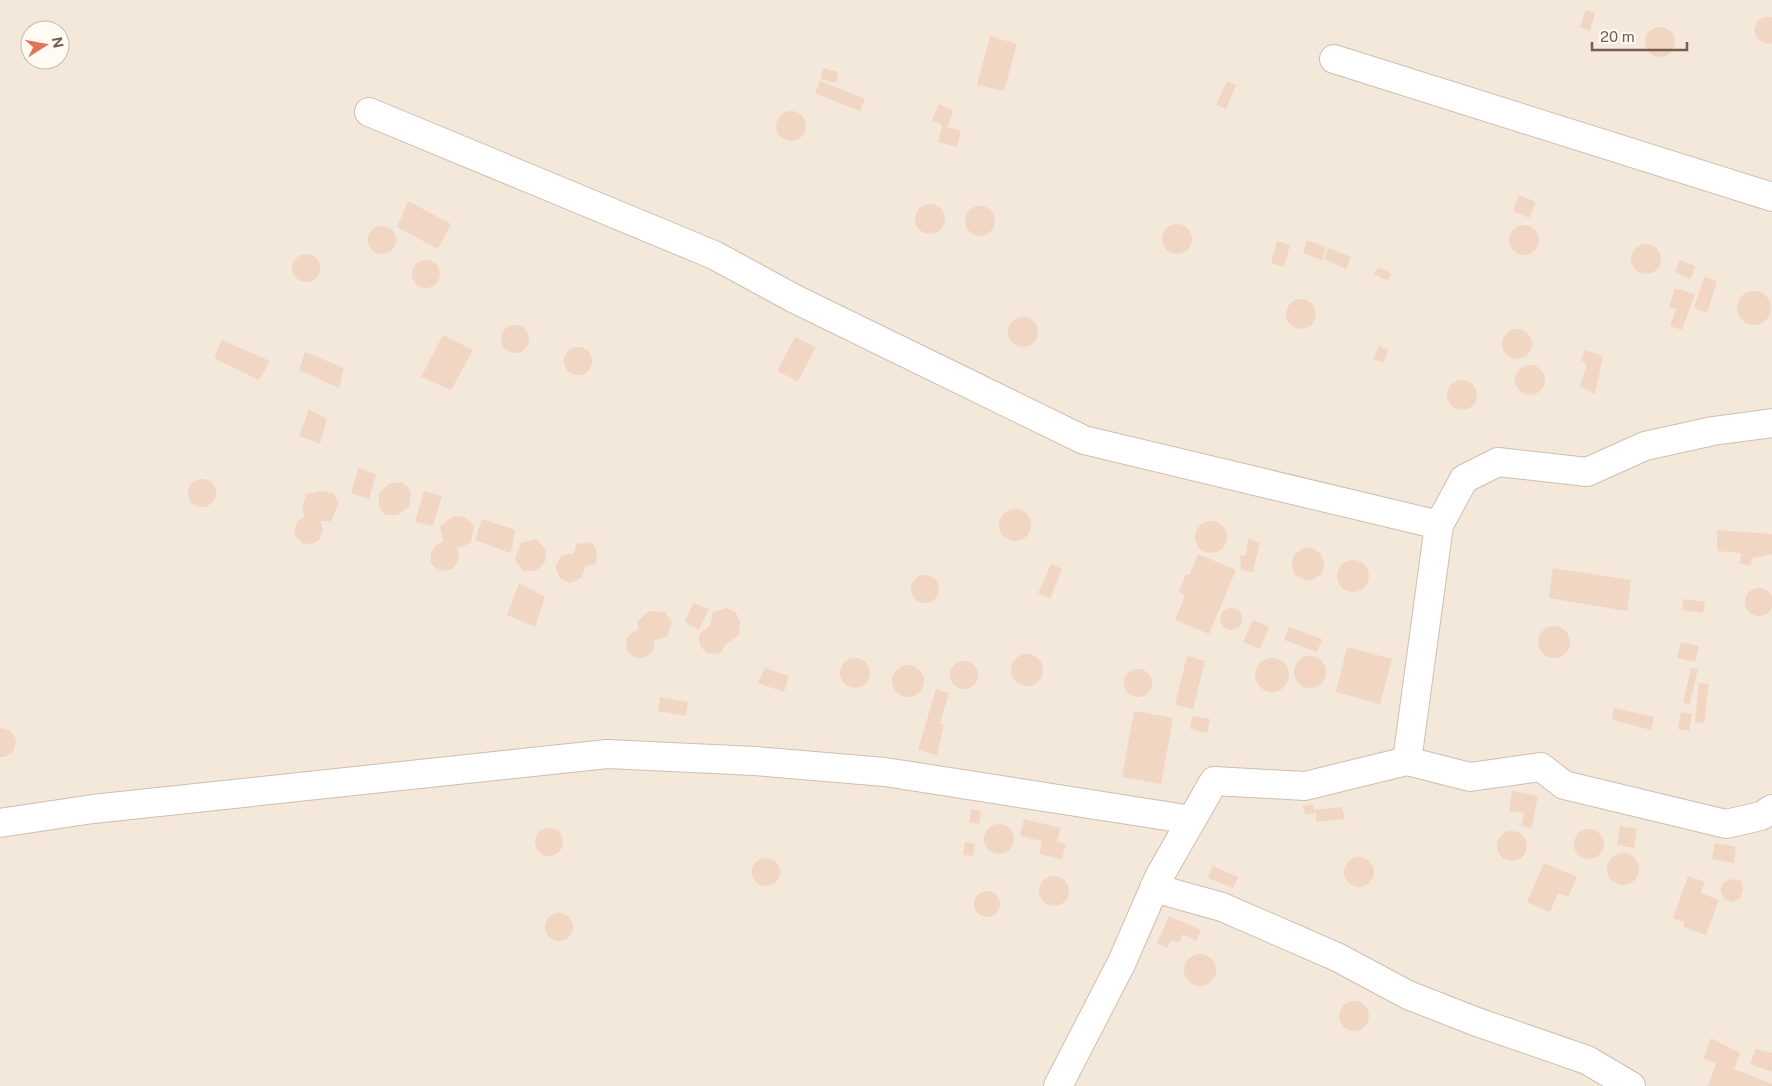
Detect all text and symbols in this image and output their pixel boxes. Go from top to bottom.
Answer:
north arrow [20,20,70,70]
scale bar [1592,20,1687,52]
text: 20 m [1600,28,1635,45]
text: N [49,36,67,49]

